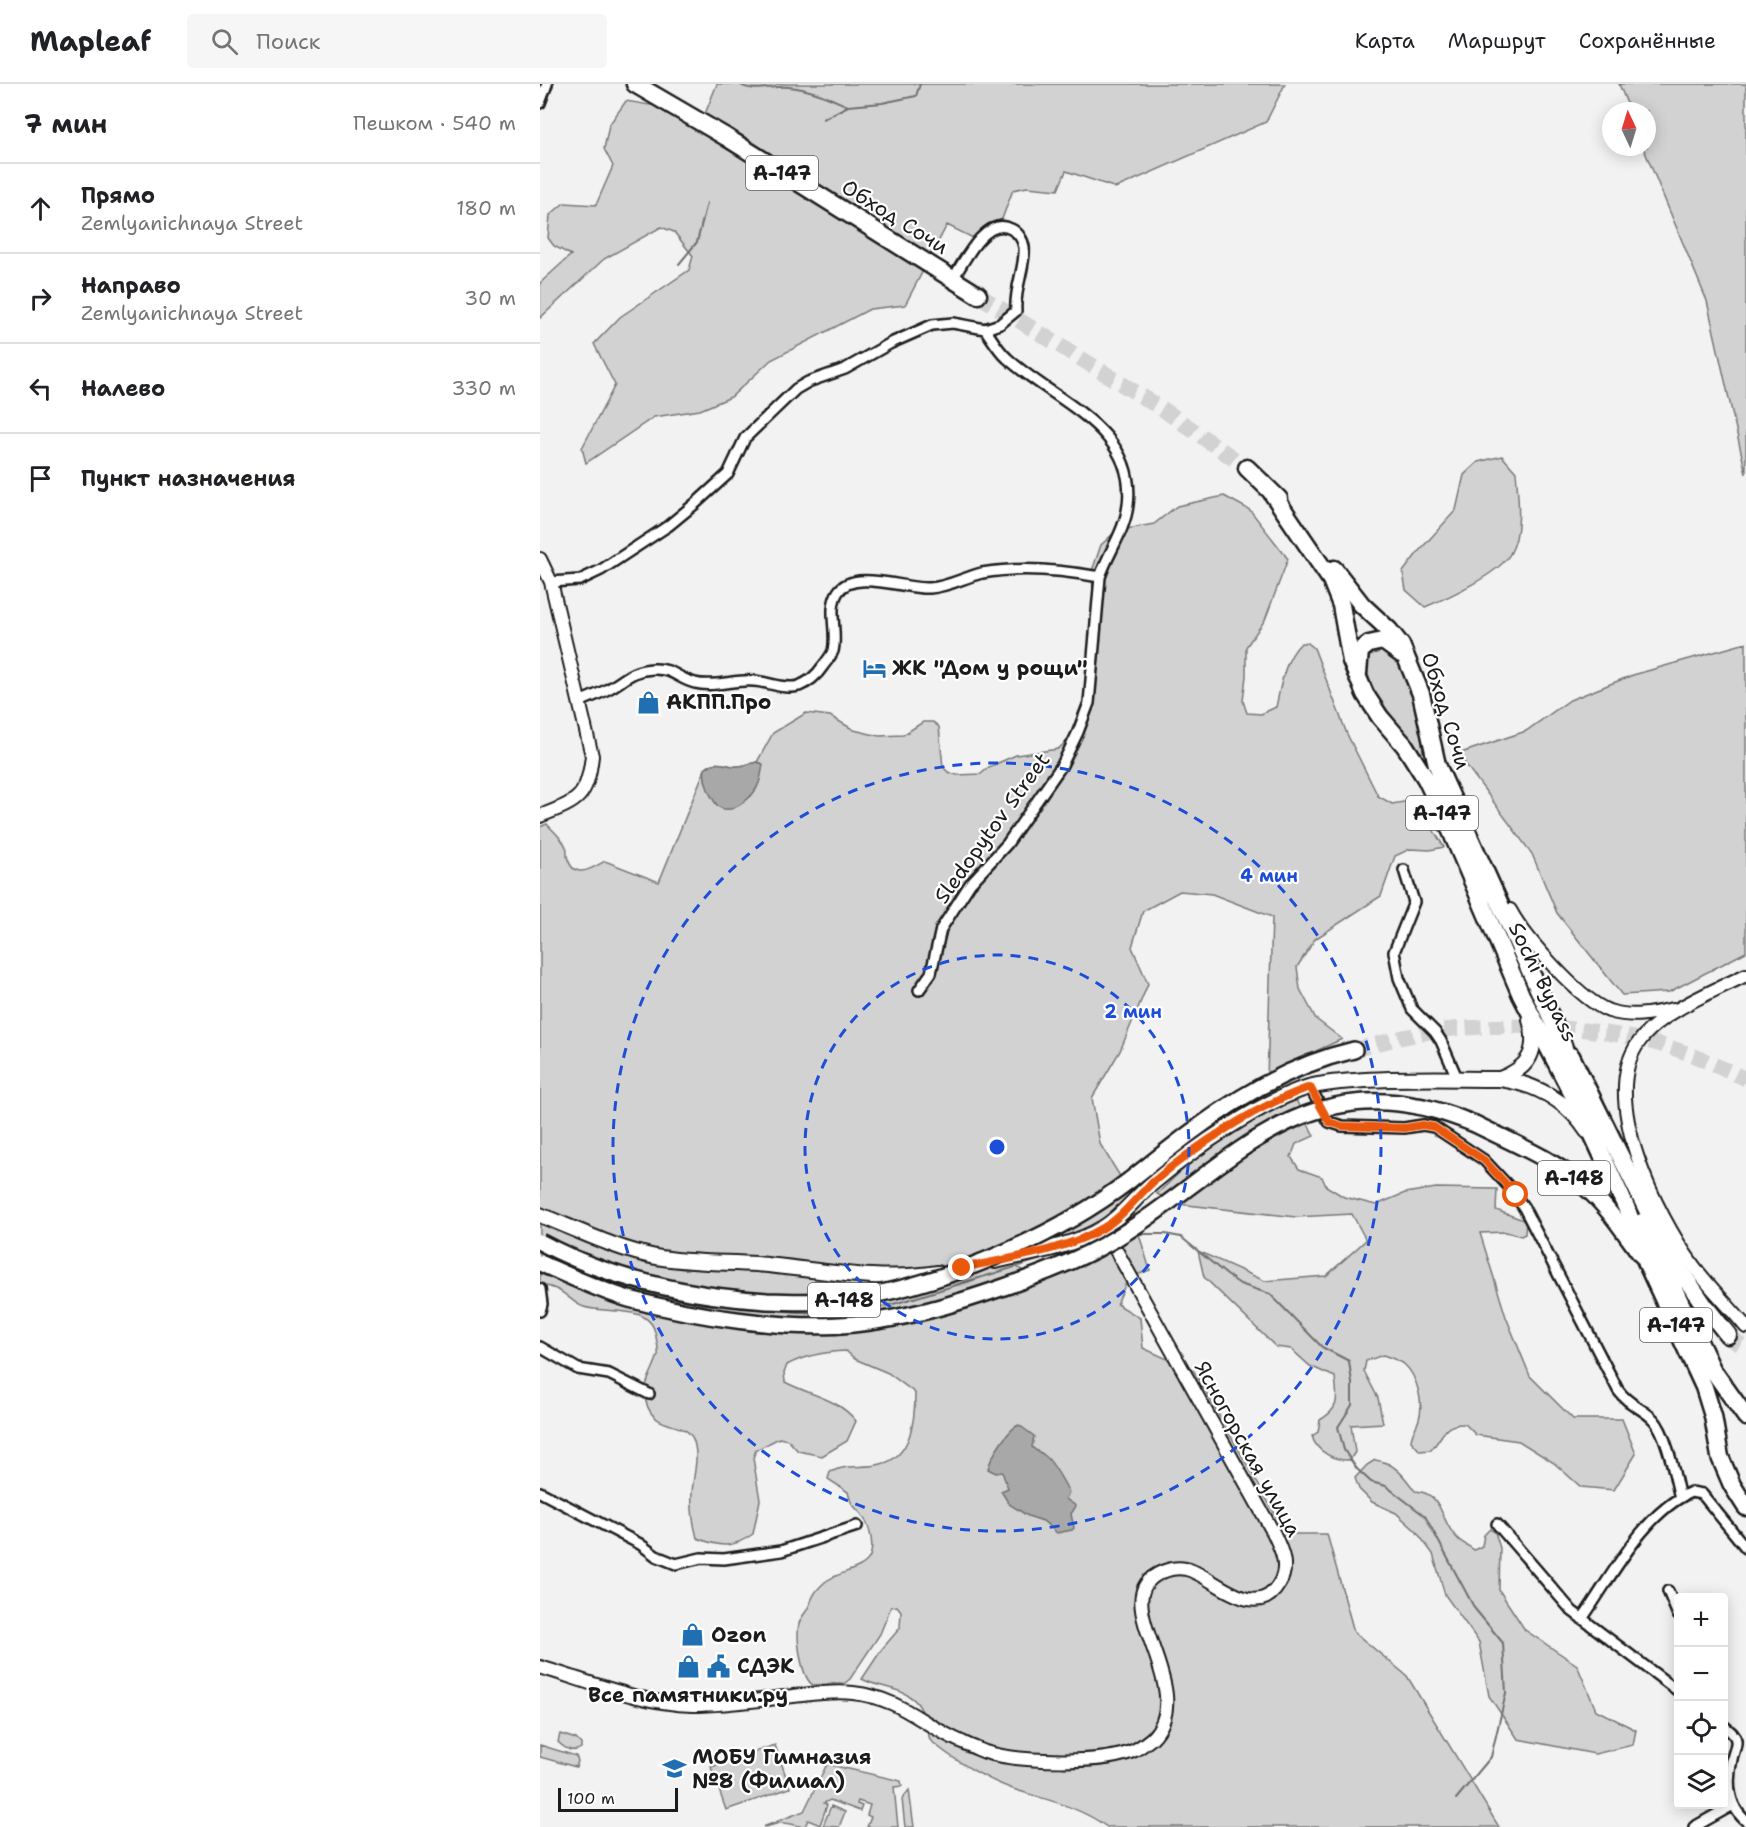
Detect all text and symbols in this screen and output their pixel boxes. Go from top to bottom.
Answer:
search box [187,14,607,68]
text: Mapleaf [30,22,151,60]
icon: search [208,25,241,58]
text: Поиск [256,27,320,56]
text: Карта [1355,27,1415,55]
text: Маршрут [1448,27,1546,55]
text: Сохранённые [1579,27,1716,55]
north arrow [1602,102,1656,156]
text: 7 мин [24,106,107,141]
text: Пешком · 540 m [353,110,516,136]
road number: А-147 [746,156,818,190]
street label: Обход Сочи [836,173,954,261]
text: Прямо [81,181,155,210]
icon: ahead [24,192,57,225]
text: 180 m [456,195,516,221]
text: Zemlyanichnaya Street [81,210,303,236]
text: Направо [81,271,181,300]
icon: right [24,282,57,315]
text: 30 m [464,285,516,311]
text: Zemlyanichnaya Street [81,300,303,326]
icon: left [24,372,57,405]
text: Налево [81,374,165,403]
text: 330 m [452,375,516,401]
icon: arrive [24,462,57,495]
text: Пункт назначения [81,464,295,493]
street label: Обход Сочи [1415,649,1477,773]
place label: ЖК "Дом у рощи" [892,654,1088,682]
hotel icon: ЖК "Дом у рощи" [861,655,887,681]
place label: АКПП.Про [666,688,771,716]
shop icon: АКПП.Про [635,689,661,715]
street label: Sledopytov Street [928,747,1056,909]
road number: А-147 [1406,796,1478,830]
text: 4 мин [1240,864,1298,888]
street label: Sochi Bypass [1502,917,1584,1047]
text: 2 мин [1104,1000,1162,1024]
centre of rings [987,1137,1007,1157]
road number: А-148 [1538,1161,1610,1195]
route start [1502,1181,1528,1207]
route end [948,1254,974,1280]
road number: А-148 [808,1283,880,1317]
road number: А-147 [1640,1308,1712,1342]
street label: Ясногорская улица [1188,1356,1308,1542]
map controls [1674,1593,1728,1809]
button: + [1674,1593,1728,1647]
place label: Ozon [711,1621,766,1649]
shop icon: Ozon [680,1622,706,1648]
button: − [1674,1647,1728,1701]
place label: СДЭК [737,1652,795,1680]
public building icon: СДЭК [706,1653,732,1679]
shop icon: Все памятники.ру [675,1654,701,1680]
place label: Все памятники.ру [588,1681,788,1709]
button: locate [1674,1701,1728,1755]
place label: МОБУ Гимназия №8 (Филиал) [692,1743,871,1795]
button: layers [1674,1755,1728,1809]
school or university icon: МОБУ Гимназия №8 (Филиал) [661,1756,687,1782]
scale bar [558,1785,678,1812]
text: 100 m [567,1788,615,1809]

